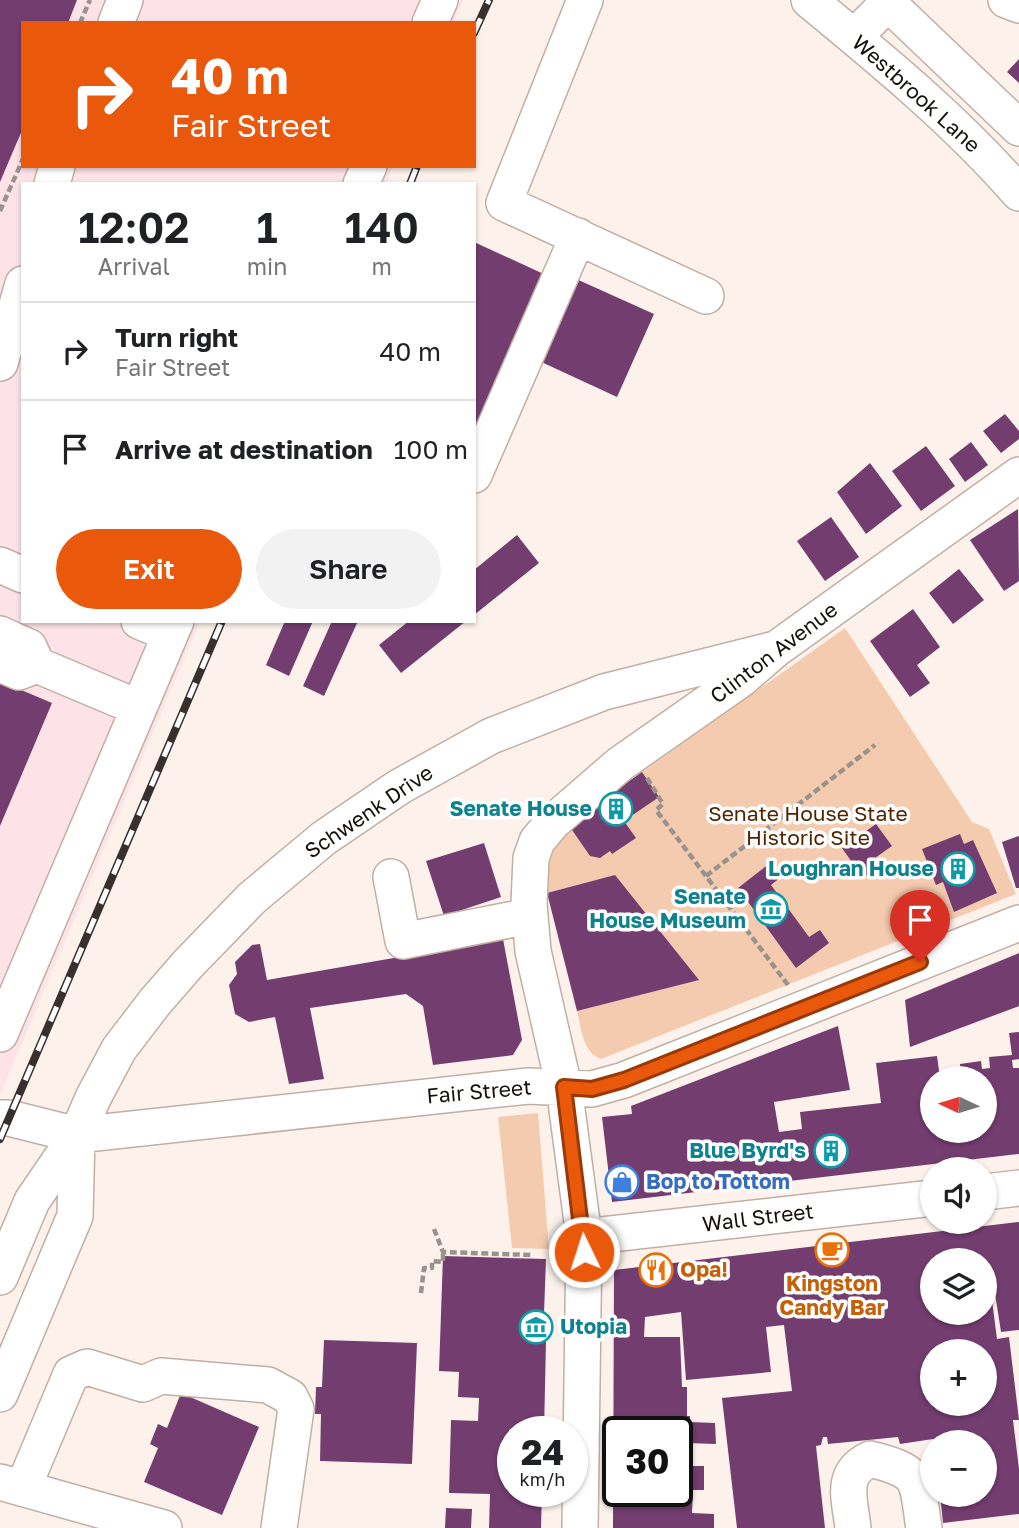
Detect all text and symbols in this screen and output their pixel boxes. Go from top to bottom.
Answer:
street label: Westbrook Lane [847,29,986,158]
text: 40 m [171,46,289,105]
icon: right [56,49,147,140]
text: Fair Street [171,106,331,144]
text: 12:02 [78,202,189,252]
text: 1 [256,202,278,252]
text: 140 [344,202,419,252]
text: Arrival [98,252,170,280]
text: min [247,252,287,280]
text: m [371,252,392,280]
text: Turn right [115,322,238,353]
icon: right [56,332,94,370]
text: 40 m [380,336,441,367]
text: Fair Street [115,353,230,381]
icon: arrive [56,430,94,468]
text: Arrive at destination [115,434,373,465]
text: 100 m [394,434,468,465]
button: Exit [56,529,242,609]
button: Share [256,529,441,609]
street label: Clinton Avenue [705,596,842,709]
street label: Schwenk Drive [300,759,437,864]
building icon: Senate House [597,790,635,828]
place label: Senate House [449,795,592,821]
park label: Senate House State Historic Site [708,800,908,850]
building icon: Loughran House [939,850,977,888]
place label: Loughran House [768,855,934,881]
place label: Senate House Museum [589,883,746,933]
museum icon: Senate House Museum [752,890,790,928]
pin [890,890,950,962]
icon: arrive [901,901,939,939]
north arrow [920,1066,998,1143]
map controls [920,1066,997,1507]
street label: Fair Street [425,1073,532,1109]
building icon: Blue Byrd's [812,1132,850,1170]
place label: Blue Byrd's [689,1137,806,1163]
button: sound [920,1157,997,1234]
shop icon: Bop to Tottom [603,1163,641,1201]
place label: Bop to Tottom [646,1168,790,1194]
street label: Wall Street [701,1197,815,1237]
position arrow [547,1215,621,1289]
cafe icon: Kingston Candy Bar [813,1231,851,1269]
button: layers [920,1248,997,1325]
restaurant icon: Opa! [637,1251,675,1289]
place label: Opa! [680,1256,728,1282]
place label: Kingston Candy Bar [779,1270,885,1320]
museum icon: Utopia [517,1308,555,1346]
place label: Utopia [560,1313,627,1339]
button: + [920,1339,997,1416]
speed limit sign: 30 [602,1416,693,1507]
button: − [920,1430,997,1507]
text: 24 [521,1431,564,1473]
text: km/h [520,1468,565,1490]

